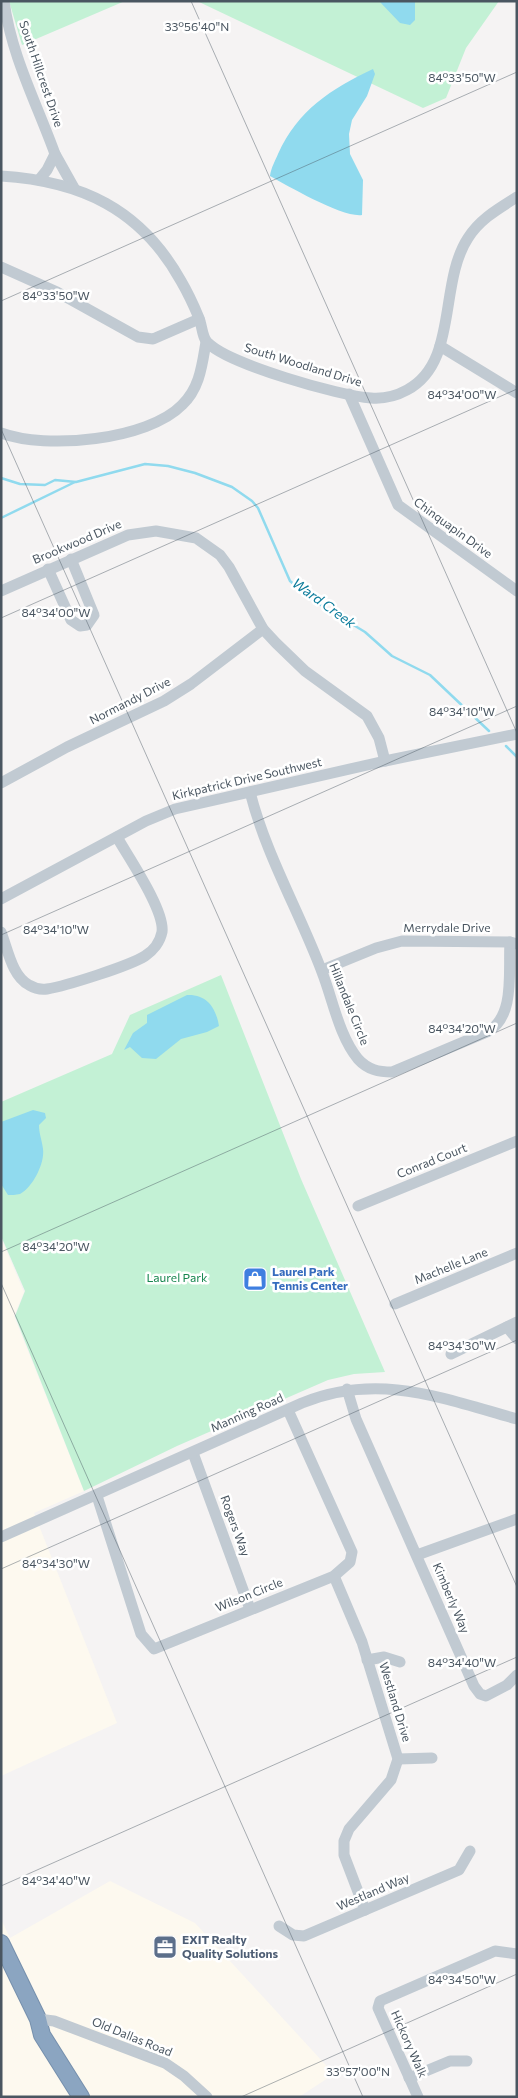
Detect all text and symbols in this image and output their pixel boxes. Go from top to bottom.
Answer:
street label: South Hillcrest Drive [17,19,67,129]
text: 33°56'40"N [165,19,229,33]
text: 84°33'50"W [428,70,496,84]
text: 84°33'50"W [22,288,90,302]
street label: South Woodland Drive [243,340,364,389]
text: 84°34'00"W [428,387,496,401]
street label: Chinquapin Drive [412,494,495,560]
street label: Brookwood Drive [30,516,123,566]
water label: Ward Creek [289,574,360,632]
text: 84°34'00"W [22,605,90,619]
street label: Normandy Drive [87,674,172,727]
text: 84°34'10"W [429,704,495,718]
street label: Kirkpatrick Drive Southwest [171,754,323,802]
street label: Merrydale Drive [403,920,491,934]
text: 84°34'10"W [23,922,89,936]
street label: Hillandale Circle [327,960,373,1047]
text: 84°34'20"W [428,1021,496,1035]
street label: Conrad Court [395,1140,469,1180]
text: 84°34'20"W [22,1239,90,1253]
street label: Machelle Lane [412,1244,489,1286]
place label: Laurel Park Tennis Center [272,1264,348,1292]
shop icon: Laurel Park Tennis Center [242,1266,268,1292]
park label: Laurel Park [146,1270,208,1284]
text: 84°34'30"W [428,1338,496,1352]
street label: Manning Road [208,1390,285,1434]
street label: Rogers Way [218,1493,253,1558]
text: 84°34'30"W [22,1556,90,1570]
street label: Kimberly Way [431,1560,473,1635]
street label: Wilson Circle [213,1574,284,1614]
text: 84°34'40"W [428,1655,496,1669]
street label: Westland Drive [377,1660,415,1743]
street label: Westland Way [334,1870,411,1913]
text: 84°34'40"W [22,1873,90,1887]
place label: EXIT Realty Quality Solutions [182,1932,279,1960]
office icon: EXIT Realty Quality Solutions [152,1934,178,1960]
text: 84°34'50"W [428,1972,496,1986]
street label: Hickory Walk [389,2008,431,2080]
street label: Old Dallas Road [90,2014,175,2059]
text: 33°57'00"N [326,2064,390,2078]

